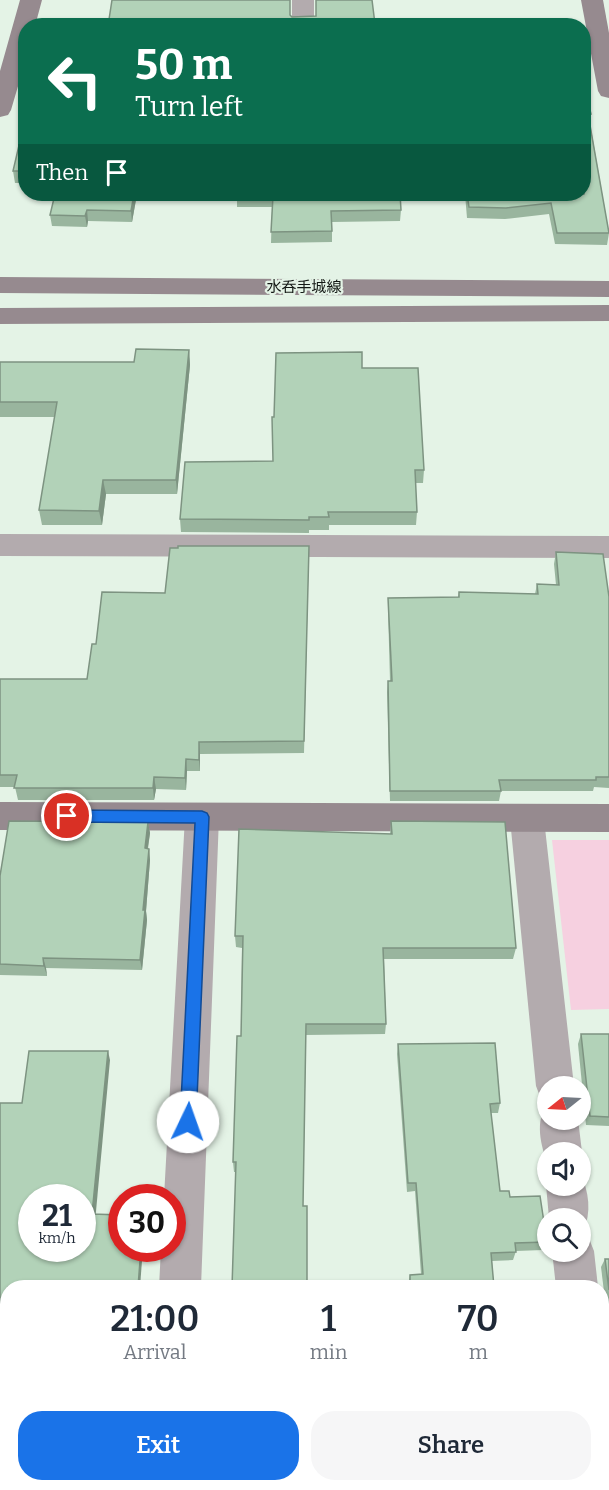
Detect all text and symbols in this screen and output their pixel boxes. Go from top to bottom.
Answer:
text: 50 m [135,40,232,90]
icon: left [36,42,114,120]
text: Turn left [135,91,243,123]
icon: arrive [100,156,133,189]
text: Then [36,159,88,186]
street label: 水呑手城線 [266,278,342,296]
pin [41,790,92,841]
icon: arrive [50,799,83,832]
north arrow [537,1076,591,1130]
map controls [537,1076,591,1262]
position arrow [156,1090,220,1154]
button: sound [537,1142,591,1196]
speed limit sign: 30 [108,1184,186,1262]
text: 21 [42,1198,72,1234]
button: search [537,1208,591,1262]
text: km/h [38,1229,76,1247]
text: 21:00 [110,1297,199,1341]
text: 1 [321,1297,336,1341]
text: 70 [458,1297,499,1341]
text: Arrival [123,1340,187,1364]
text: min [310,1340,347,1364]
text: m [469,1340,488,1364]
button: Exit [18,1411,299,1480]
button: Share [311,1411,591,1480]

